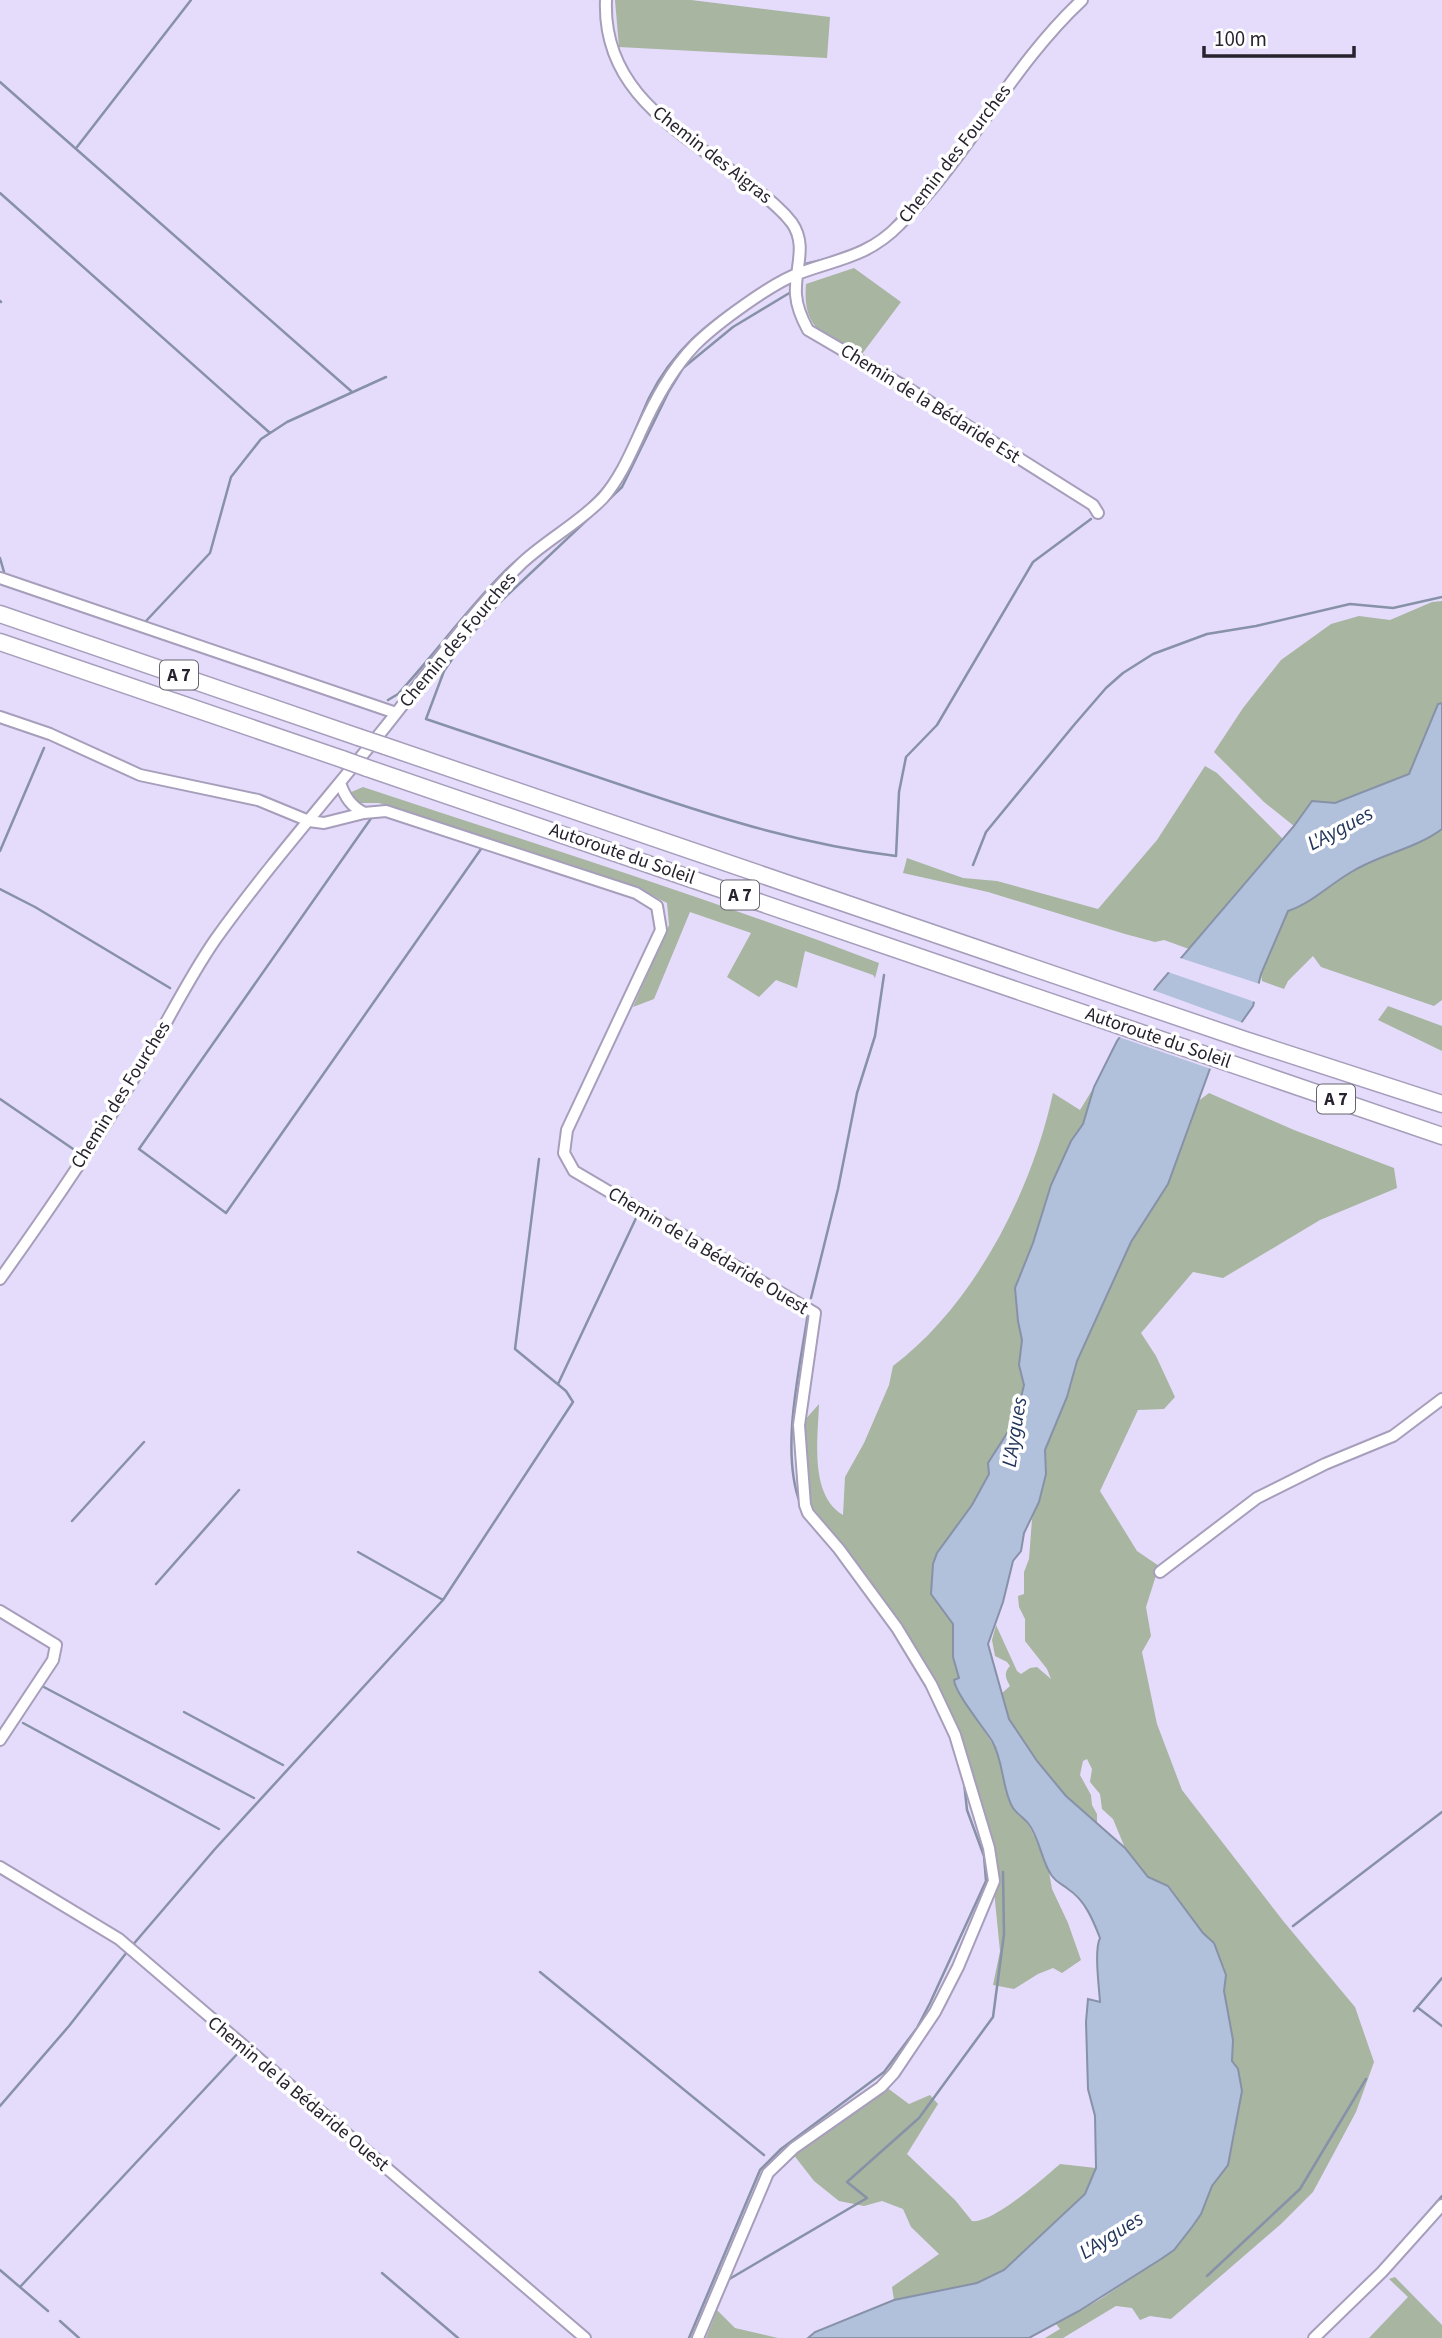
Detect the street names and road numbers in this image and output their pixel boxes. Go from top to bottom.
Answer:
street label: Chemin des Fourches [892,79,1018,229]
street label: Chemin des Aigras [646,100,778,210]
street label: Chemin de la Bédaride Est [835,338,1025,471]
street label: Chemin des Fourches [393,566,523,714]
road number: A 7 [160,660,198,690]
street label: Autoroute du Soleil [546,816,699,892]
road number: A 7 [721,880,759,910]
street label: Autoroute du Soleil [1082,1000,1235,1076]
street label: Chemin des Fourches [65,1016,177,1174]
road number: A 7 [1317,1084,1355,1114]
street label: Chemin de la Bédaride Ouest [603,1180,814,1322]
street label: Chemin de la Bédaride Ouest [201,2010,395,2178]

